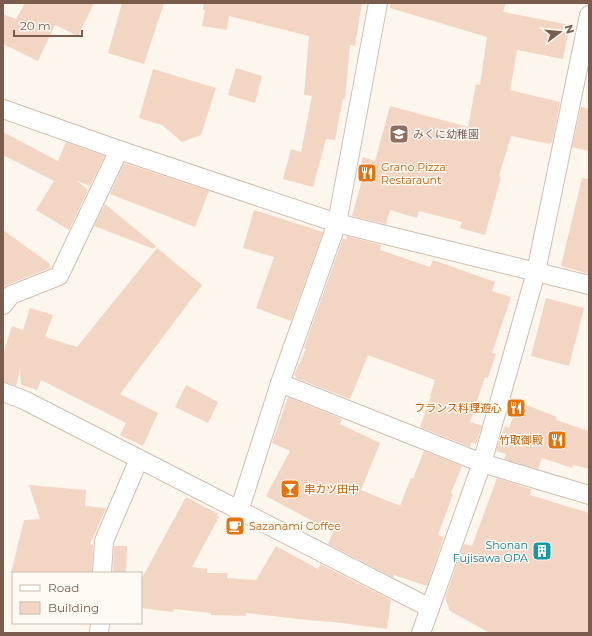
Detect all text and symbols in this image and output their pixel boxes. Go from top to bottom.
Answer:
scale bar [14,12,82,38]
north arrow [540,12,580,52]
text: 20 m [20,18,51,33]
text: N [562,23,578,35]
school or university icon: みくに幼稚園 [388,123,410,145]
place label: みくに幼稚園 [413,127,479,141]
place label: Grano Pizza Restaraunt [381,160,446,187]
restaurant icon: Grano Pizza Restaraunt [356,162,378,184]
restaurant icon: フランス料理遊心 [505,397,527,419]
place label: フランス料理遊心 [414,401,502,415]
restaurant icon: 竹取御殿 [546,429,568,451]
place label: 竹取御殿 [499,433,543,447]
bar icon: 串カツ田中 [279,478,301,500]
place label: 串カツ田中 [304,482,359,496]
cafe icon: Sazanami Coffee [224,515,246,537]
place label: Sazanami Coffee [249,519,341,533]
place label: Shonan Fujisawa OPA [453,538,528,565]
building icon: Shonan Fujisawa OPA [531,540,553,562]
legend [12,572,142,624]
text: Road [48,580,79,595]
text: Building [48,600,99,615]

